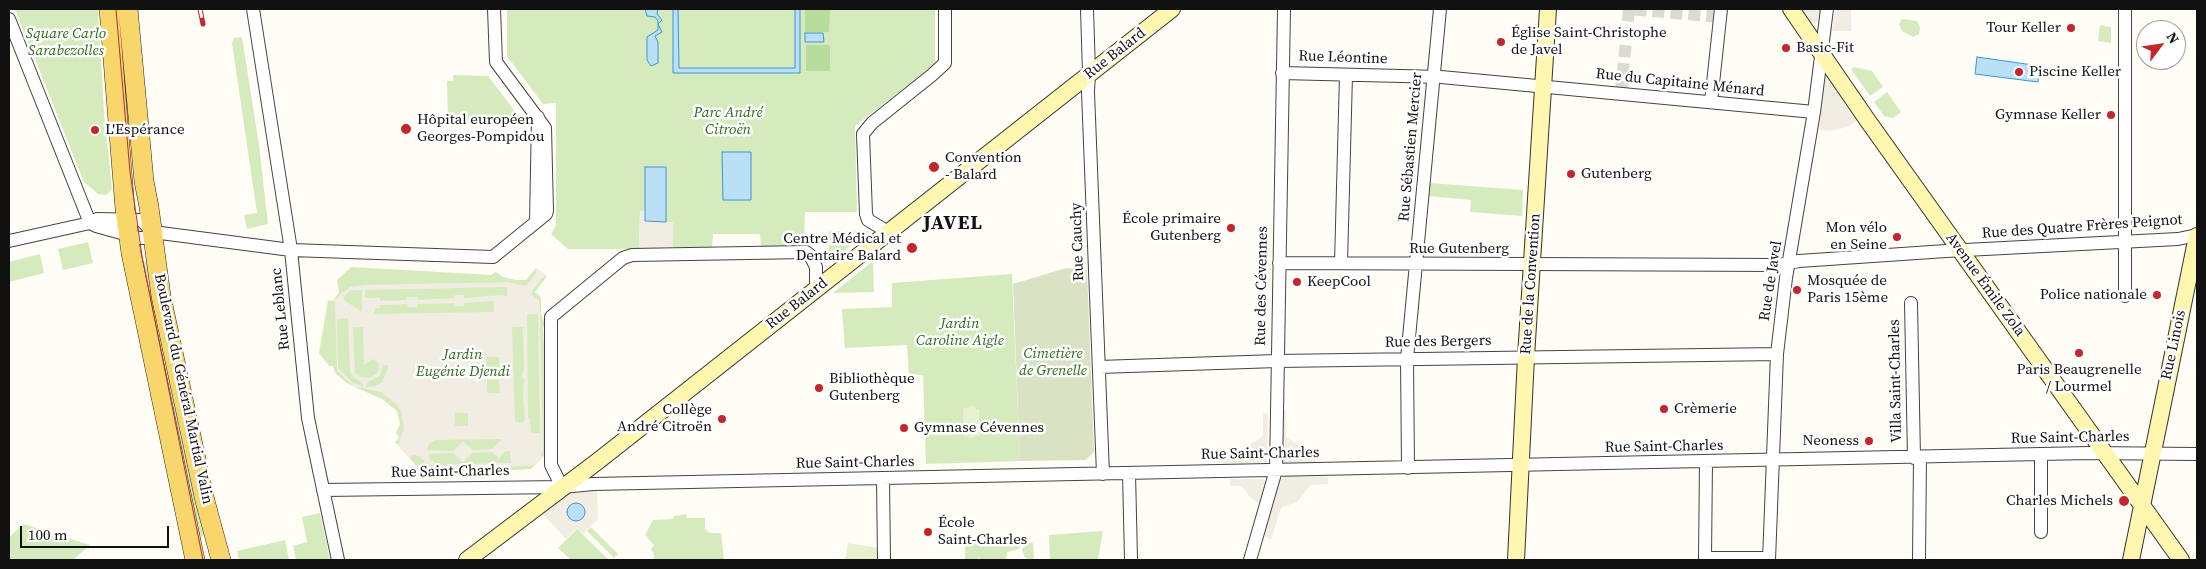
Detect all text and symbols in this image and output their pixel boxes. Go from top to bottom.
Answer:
place label: Tour Keller [1986,19,2061,37]
north arrow [2136,20,2186,70]
marker: Tour Keller [2065,22,2077,34]
street label: Rue Balard [1081,24,1149,84]
place label: Église Saint-Christophe de Javel [1511,24,1667,59]
park label: Square Carlo Sarabezolles [26,25,106,60]
text: N [2162,28,2184,47]
marker: Église Saint-Christophe de Javel [1495,36,1507,48]
place label: Basic-Fit [1796,39,1854,57]
marker: Basic-Fit [1780,42,1792,54]
street label: Rue Léontine [1298,47,1388,69]
place label: Piscine Keller [2029,63,2121,81]
street label: Rue du Capitaine Ménard [1595,65,1765,101]
marker: Piscine Keller [2013,66,2025,78]
street label: Rue Sébastien Mercier [1396,72,1426,222]
park label: Parc André Citroën [693,104,763,139]
place label: Gymnase Keller [1995,106,2101,124]
marker: Gymnase Keller [2105,109,2117,121]
place label: Hôpital européen Georges-Pompidou [417,111,544,146]
place label: L'Espérance [105,121,185,139]
marker: Hôpital européen Georges-Pompidou [399,122,413,136]
marker: L'Espérance [89,124,101,136]
place label: Convention - Balard [945,149,1022,184]
marker: Convention - Balard [927,160,941,174]
place label: Gutenberg [1581,165,1652,183]
marker: Gutenberg [1565,168,1577,180]
street label: Rue Cauchy [1068,202,1088,282]
place label: École primaire Gutenberg [1122,210,1221,245]
street label: Rue des Quatre Frères Peignot [1981,211,2183,243]
district label: JAVEL [922,212,984,236]
street label: Rue de la Convention [1517,213,1545,355]
place label: Mon vélo en Seine [1825,219,1887,254]
marker: École primaire Gutenberg [1225,222,1237,234]
street label: Rue des Cévennes [1252,226,1272,346]
place label: Centre Médical et Dentaire Balard [783,230,901,265]
street label: Avenue Émile Zola [1941,230,2029,340]
marker: Mon vélo en Seine [1891,231,1903,243]
street label: Rue Gutenberg [1409,240,1509,258]
street label: Rue de Javel [1756,240,1786,322]
marker: Centre Médical et Dentaire Balard [905,241,919,255]
street label: Rue Leblanc [268,267,294,351]
street label: Boulevard du Général Martial Valin [150,272,216,506]
place label: Mosquée de Paris 15ème [1807,272,1888,307]
place label: KeepCool [1307,273,1371,291]
street label: Rue Balard [763,274,831,334]
marker: KeepCool [1291,276,1303,288]
marker: Mosquée de Paris 15ème [1791,284,1803,296]
place label: Police nationale [2040,286,2147,304]
marker: Police nationale [2151,289,2163,301]
street label: Rue Linois [2158,308,2190,382]
park label: Jardin Caroline Aigle [916,315,1004,350]
street label: Villa Saint-Charles [1886,319,1906,443]
street label: Rue des Bergers [1384,332,1492,352]
park label: Cimetière de Grenelle [1019,345,1087,380]
park label: Jardin Eugénie Djendi [416,346,510,381]
marker: Paris Beaugrenelle / Lourmel [2073,347,2085,359]
place label: Paris Beaugrenelle / Lourmel [2016,361,2142,396]
place label: Bibliothèque Gutenberg [829,370,915,405]
marker: Bibliothèque Gutenberg [813,382,825,394]
place label: Crèmerie [1674,400,1737,418]
place label: Collège André Citroën [617,401,712,436]
marker: Crèmerie [1658,403,1670,415]
marker: Collège André Citroën [716,413,728,425]
place label: Gymnase Cévennes [914,419,1044,437]
marker: Gymnase Cévennes [898,422,910,434]
street label: Rue Saint-Charles [2011,428,2129,448]
place label: Neoness [1803,432,1859,450]
marker: Neoness [1863,435,1875,447]
street label: Rue Saint-Charles [1605,437,1723,457]
street label: Rue Saint-Charles [1201,444,1319,464]
street label: Rue Saint-Charles [796,453,914,473]
street label: Rue Saint-Charles [391,462,509,482]
place label: Charles Michels [2006,492,2113,510]
marker: Charles Michels [2117,494,2131,508]
place label: École Saint-Charles [938,514,1027,549]
scale bar [22,516,171,548]
text: 100 m [28,524,68,545]
marker: École Saint-Charles [922,526,934,538]

